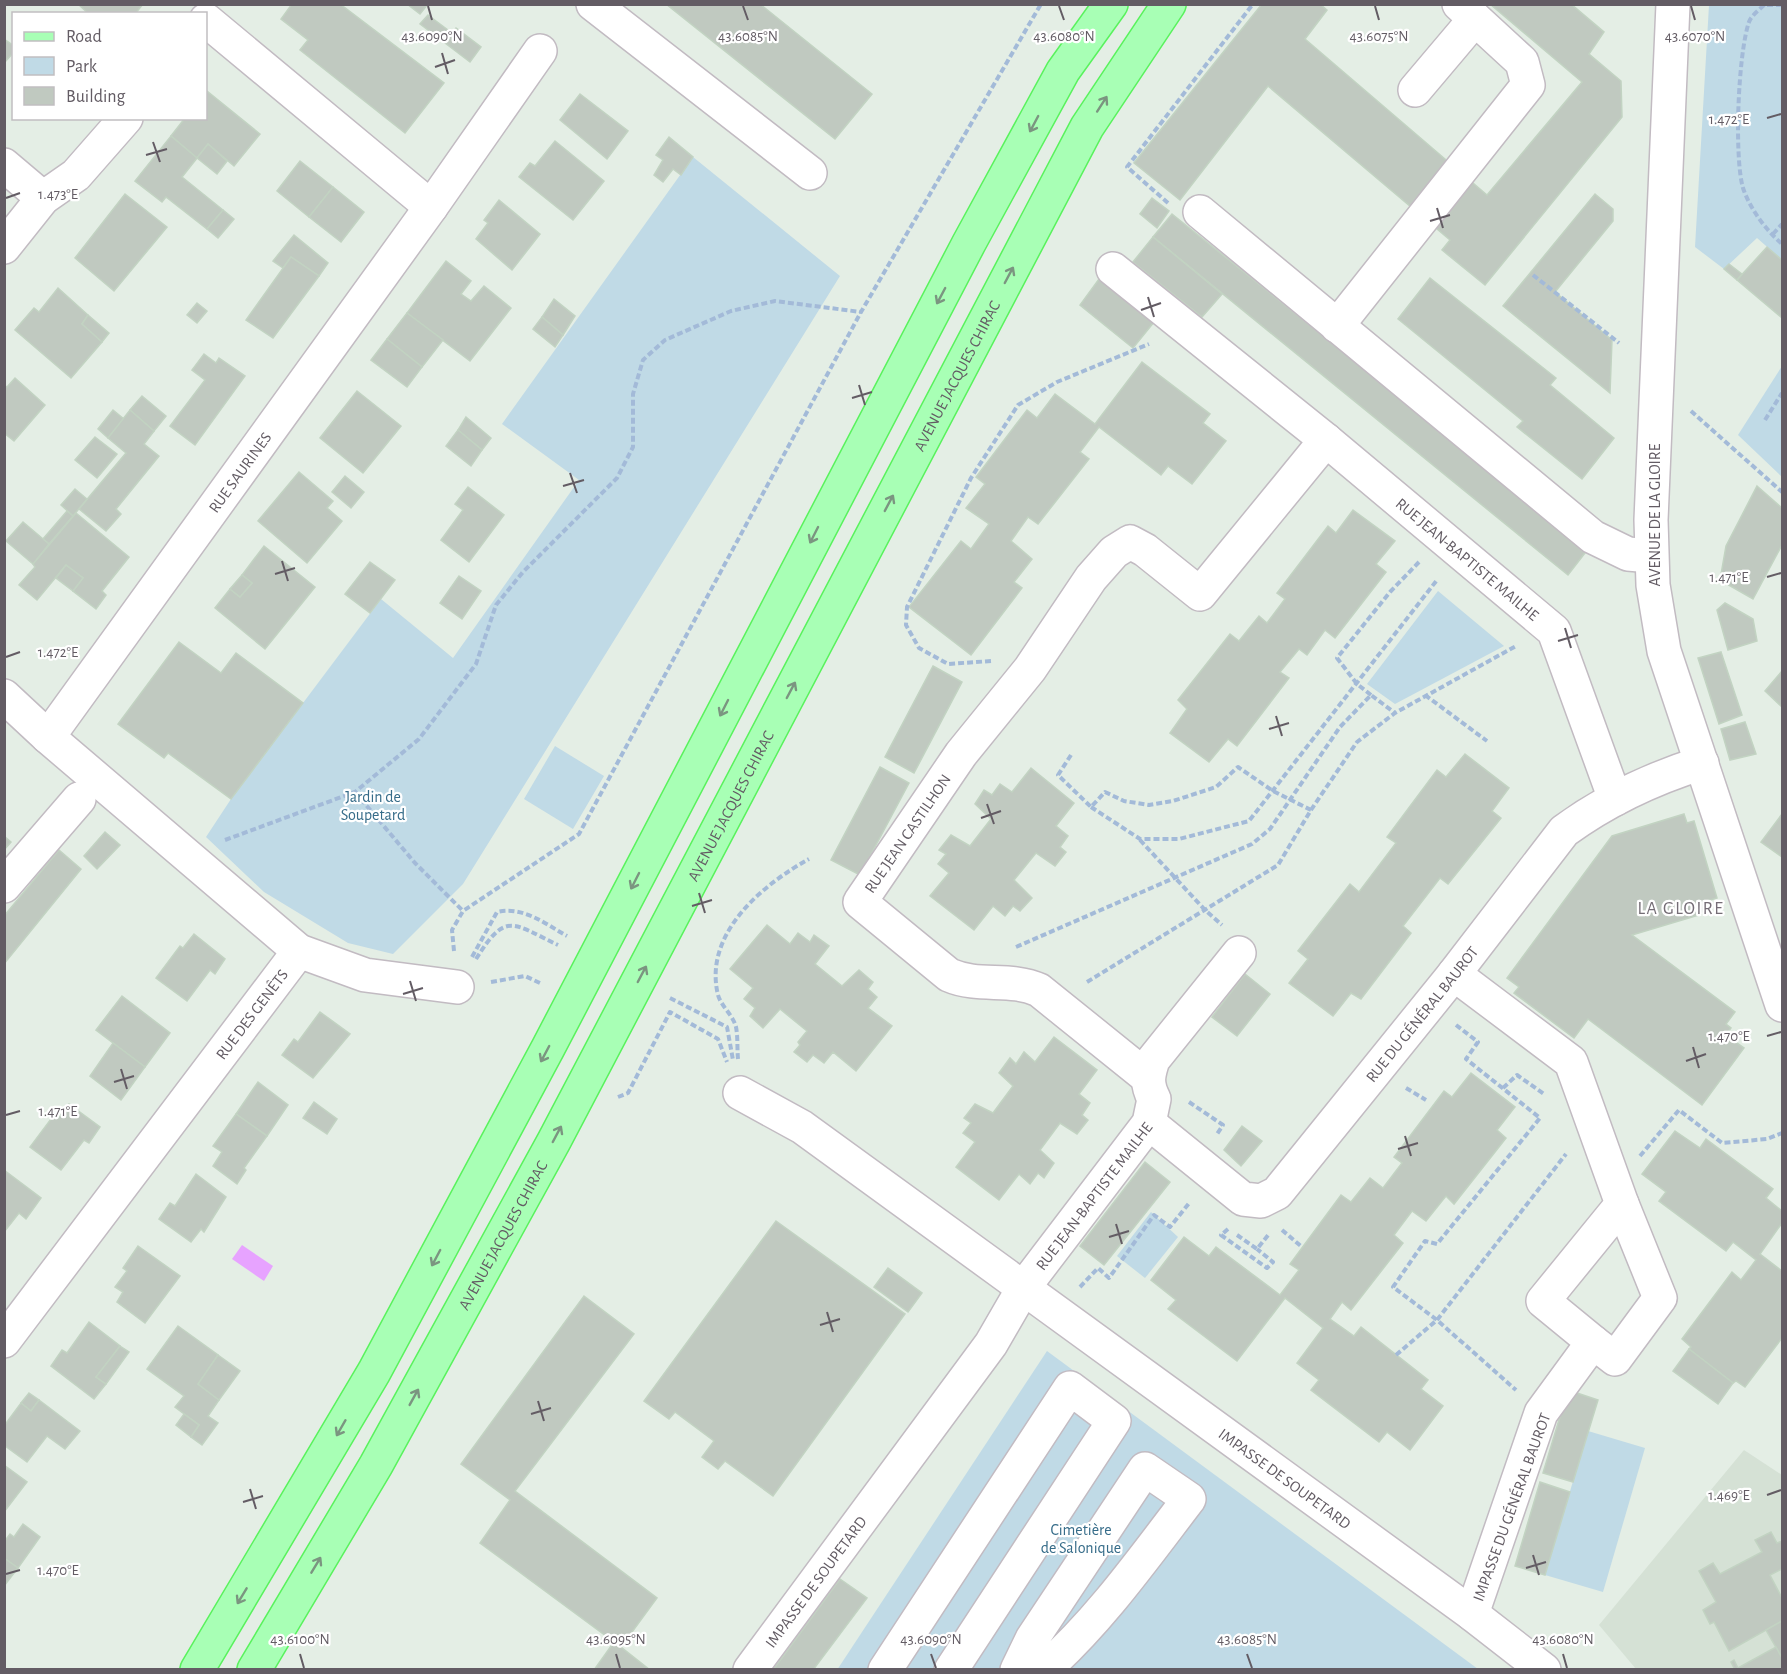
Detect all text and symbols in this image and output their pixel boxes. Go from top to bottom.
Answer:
legend [12,12,207,120]
text: Road [66,28,102,46]
text: 43.6090°N [401,29,463,44]
text: 43.6085°N [718,29,778,44]
text: 43.6080°N [1033,29,1095,44]
text: 43.6075°N [1350,29,1408,44]
text: 43.6070°N [1665,29,1725,44]
text: Park [66,58,98,76]
text: Building [66,88,126,106]
one-way arrow [1096,96,1108,113]
text: 1.472°E [1709,112,1749,127]
one-way arrow [1028,115,1040,132]
text: 1.473°E [38,187,78,202]
one-way arrow [1003,267,1015,284]
one-way arrow [935,287,947,304]
street label: AVENUE JACQUES CHIRAC [911,298,1003,454]
street label: RUE SAURINES [206,429,275,516]
street label: AVENUE DE LA GLOIRE [1647,443,1663,586]
one-way arrow [884,495,895,513]
street label: RUE JEAN-BAPTISTE MAILHE [1393,495,1542,624]
one-way arrow [808,526,820,544]
text: 1.471°E [1710,570,1748,585]
text: 1.472°E [38,645,78,660]
one-way arrow [785,682,797,699]
one-way arrow [718,699,730,717]
street label: AVENUE JACQUES CHIRAC [685,728,777,884]
street label: RUE JEAN CASTILHON [862,771,954,896]
park label: Jardin de Soupetard [341,789,405,823]
one-way arrow [628,872,640,890]
district label: LA GLOIRE [1638,900,1724,918]
street label: RUE DU GÉNÉRAL BAUROT [1363,943,1481,1085]
one-way arrow [636,966,648,983]
street label: RUE DES GENÊTS [213,967,291,1063]
text: 1.470°E [1708,1029,1750,1044]
one-way arrow [538,1045,550,1063]
text: 1.471°E [39,1104,77,1119]
street label: RUE JEAN-BAPTISTE MAILHE [1033,1119,1156,1273]
one-way arrow [552,1125,564,1143]
street label: AVENUE JACQUES CHIRAC [456,1158,551,1313]
one-way arrow [430,1249,442,1266]
one-way arrow [409,1388,420,1406]
street label: IMPASSE DU GÉNÉRAL BAUROT [1468,1410,1554,1604]
one-way arrow [335,1419,347,1436]
street label: IMPASSE DE SOUPETARD [1215,1426,1354,1532]
text: 1.469°E [1708,1488,1750,1503]
street label: IMPASSE DE SOUPETARD [762,1513,870,1651]
park label: Cimetière de Salonique [1041,1522,1121,1556]
one-way arrow [311,1557,323,1574]
text: 1.470°E [37,1563,79,1578]
one-way arrow [235,1587,247,1604]
text: 43.6100°N [270,1632,330,1647]
text: 43.6095°N [586,1632,646,1647]
text: 43.6090°N [900,1632,962,1647]
text: 43.6085°N [1217,1632,1277,1647]
text: 43.6080°N [1532,1632,1594,1647]

